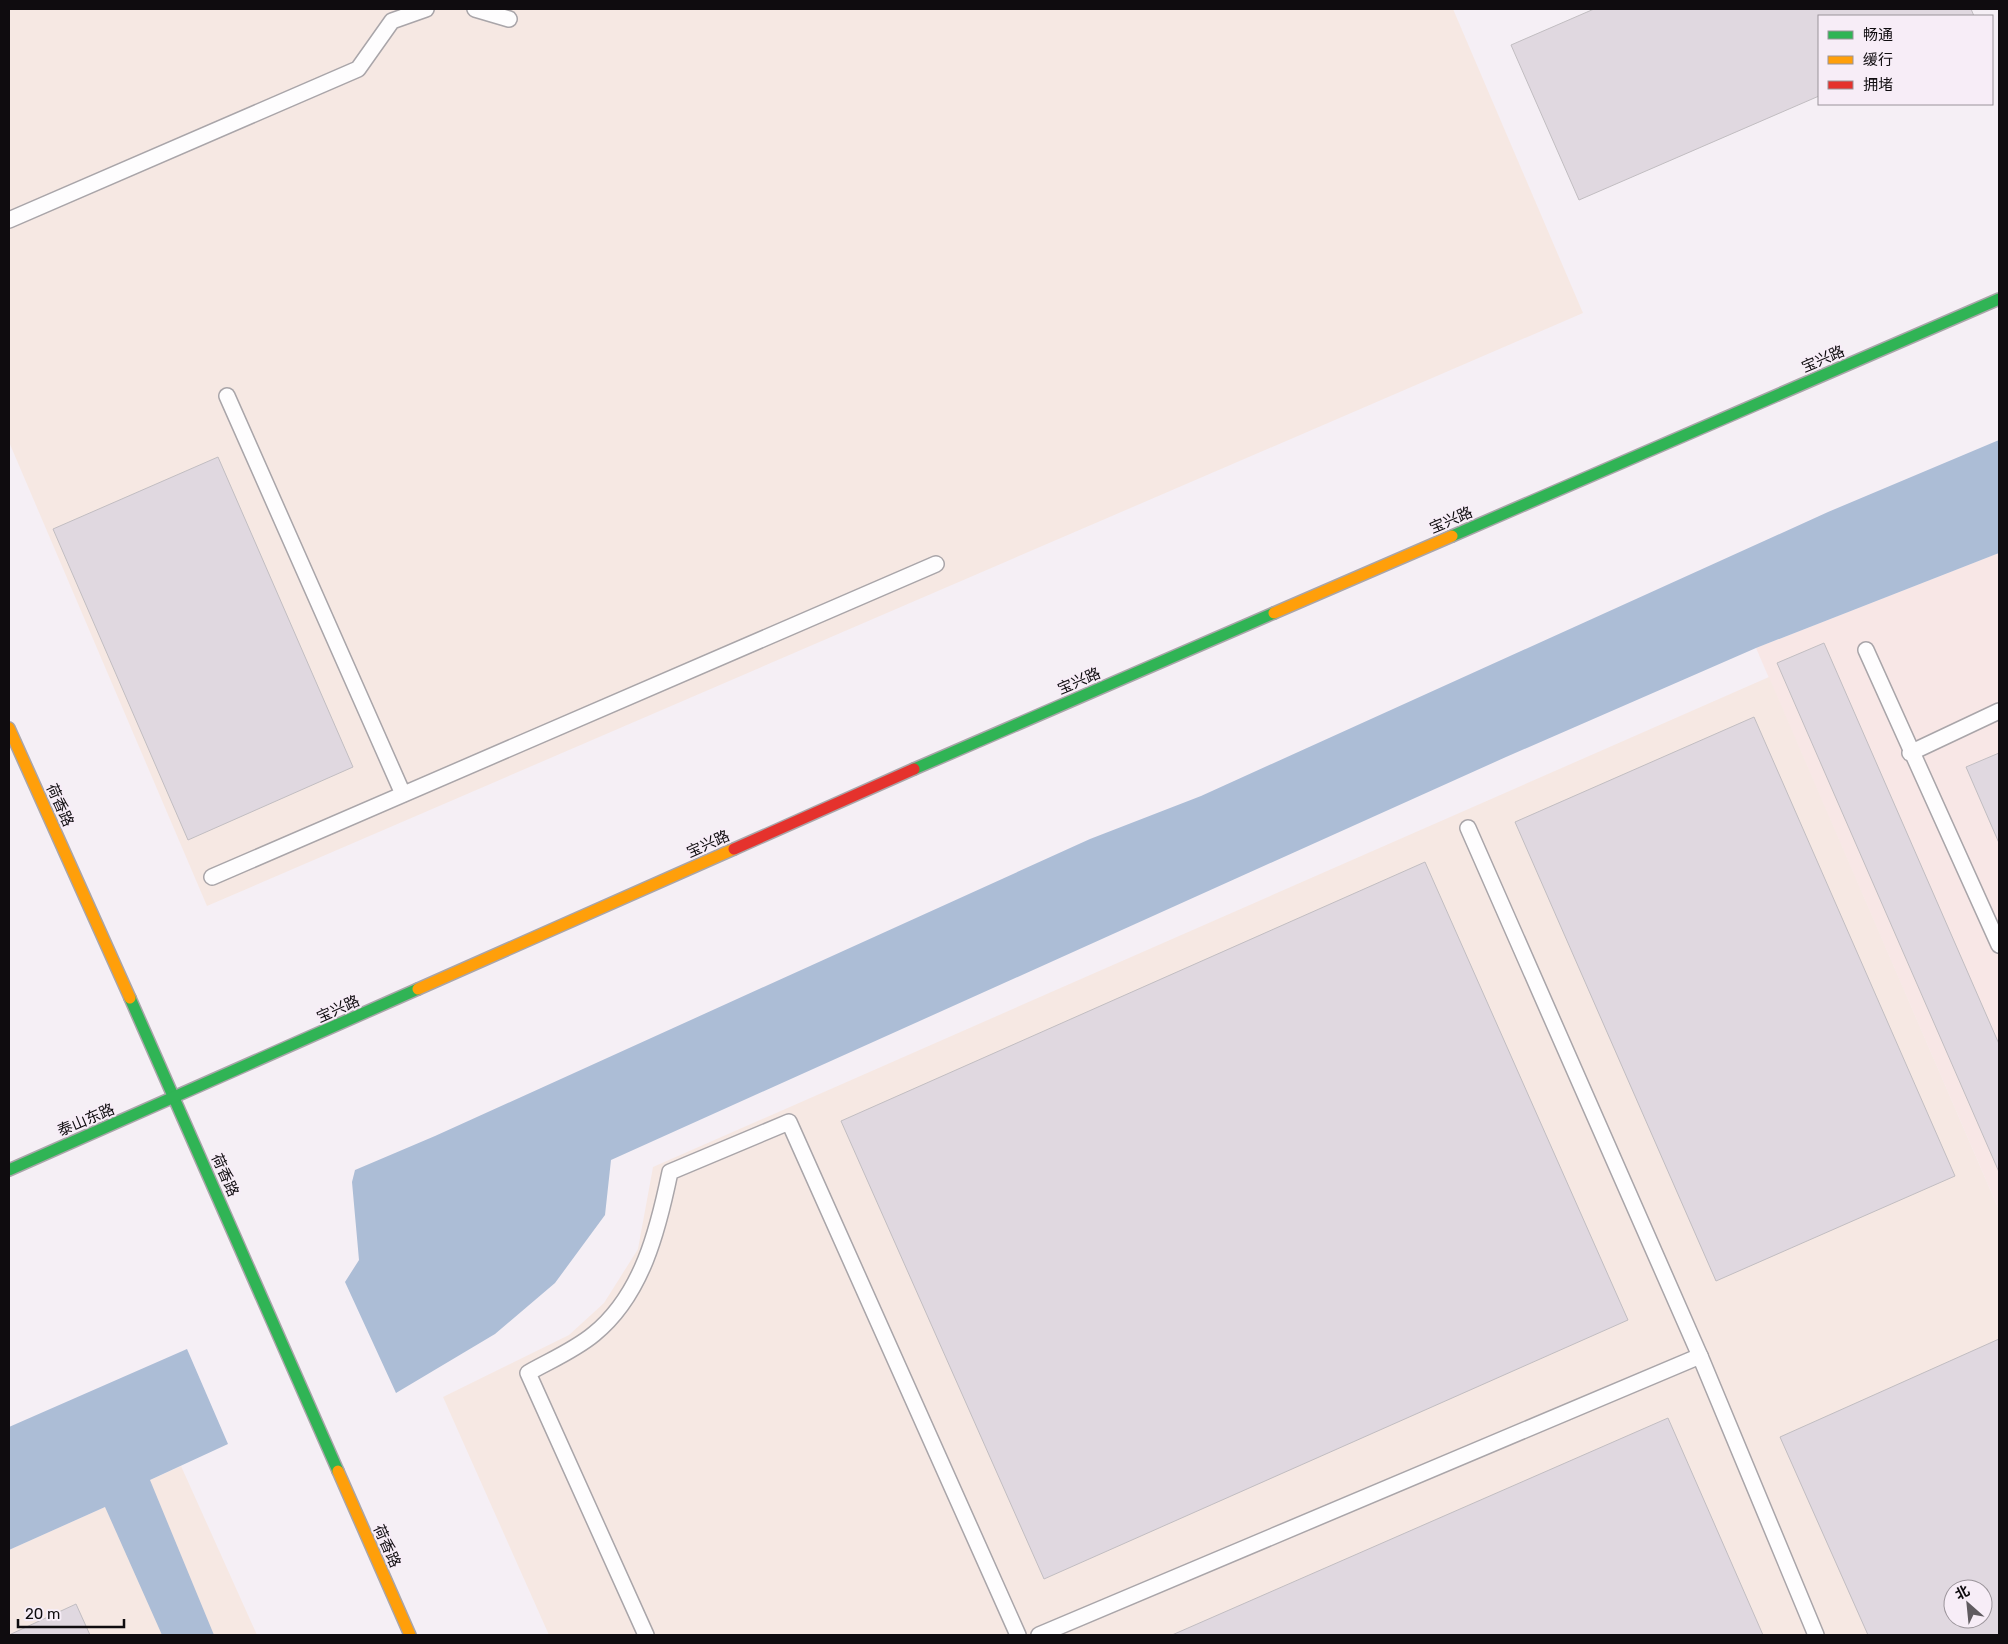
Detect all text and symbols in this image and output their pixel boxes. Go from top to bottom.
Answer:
legend [1818,15,1993,105]
text: 畅通 [1863,26,1893,44]
text: 缓行 [1863,51,1893,69]
text: 拥堵 [1863,76,1893,94]
street label: 宝兴路 [1799,342,1847,376]
street label: 宝兴路 [1427,503,1475,537]
street label: 宝兴路 [1055,664,1103,698]
street label: 荷香路 [43,781,77,829]
street label: 宝兴路 [684,827,732,861]
street label: 宝兴路 [314,992,362,1026]
street label: 泰山东路 [55,1100,117,1140]
street label: 荷香路 [208,1151,242,1199]
street label: 荷香路 [370,1522,404,1570]
north arrow [1943,1579,1993,1629]
text: 北 [1952,1582,1972,1604]
scale bar [18,1596,124,1628]
text: 20 m [25,1605,60,1623]

